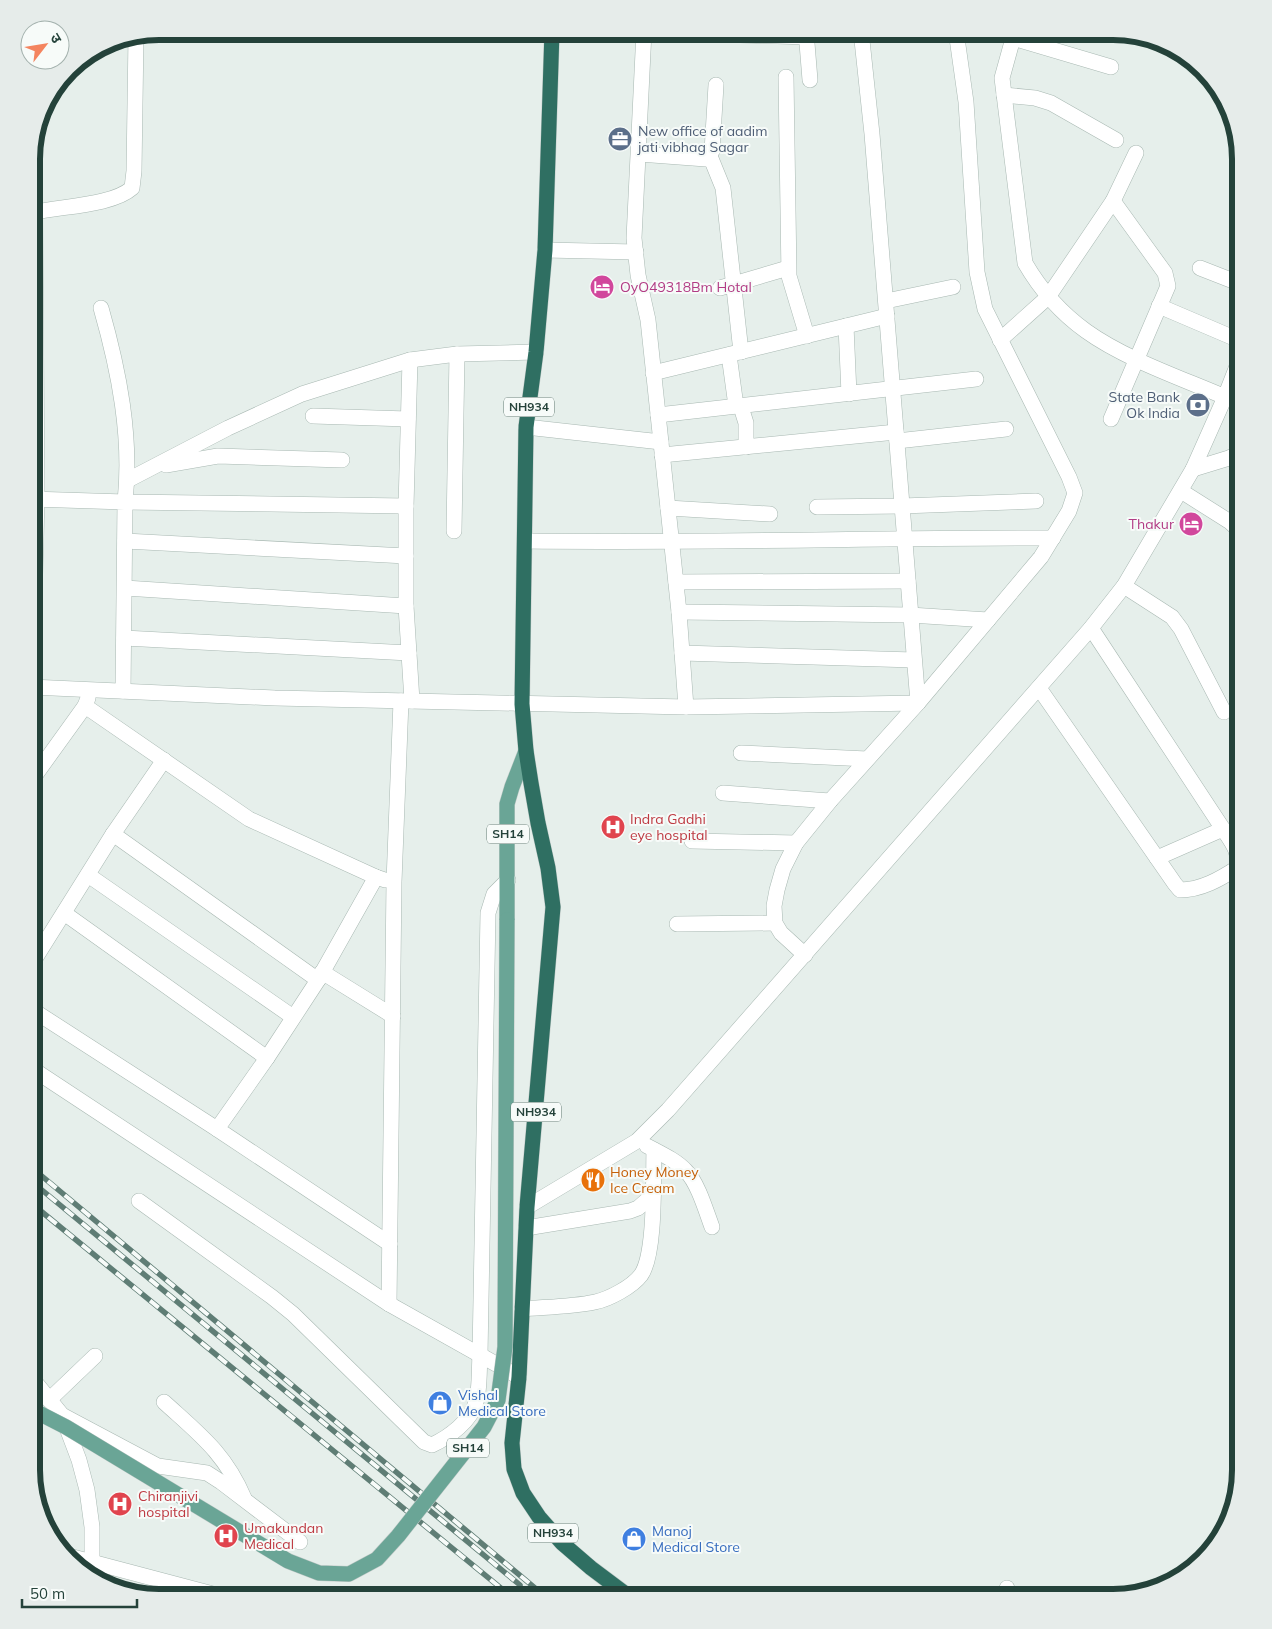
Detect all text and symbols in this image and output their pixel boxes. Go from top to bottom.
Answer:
north arrow [20,20,70,70]
text: उ [46,30,66,47]
place label: New office of aadim jati vibhag Sagar [637,122,767,156]
office icon: New office of aadim jati vibhag Sagar [607,126,633,152]
hotel icon: OyO49318Bm Hotal [589,274,615,300]
place label: OyO49318Bm Hotal [620,278,752,296]
place label: State Bank Ok India [1109,388,1181,422]
bank icon: State Bank Ok India [1185,392,1211,418]
road number: NH934 [504,398,554,417]
hotel icon: Thakur [1178,511,1204,537]
place label: Thakur [1129,515,1175,533]
place label: Indra Gadhi eye hospital [630,810,708,844]
hospital icon: Indra Gadhi eye hospital [600,814,626,840]
road number: SH14 [487,824,529,844]
road number: NH934 [511,1102,561,1122]
place label: Honey Money Ice Cream [610,1163,699,1197]
restaurant icon: Honey Money Ice Cream [580,1167,606,1193]
place label: Vishal Medical Store [458,1386,546,1420]
shop icon: Vishal Medical Store [427,1390,453,1416]
road number: SH14 [447,1439,489,1458]
place label: Chiranjivi hospital [138,1487,198,1521]
hospital icon: Chiranjivi hospital [107,1491,133,1517]
place label: Umakundan Medical [244,1519,323,1553]
place label: Manoj Medical Store [652,1522,740,1556]
hospital icon: Umakundan Medical [213,1523,239,1549]
road number: NH934 [528,1524,578,1542]
shop icon: Manoj Medical Store [621,1526,647,1552]
scale bar [22,1576,138,1608]
text: 50 m [30,1584,65,1603]

